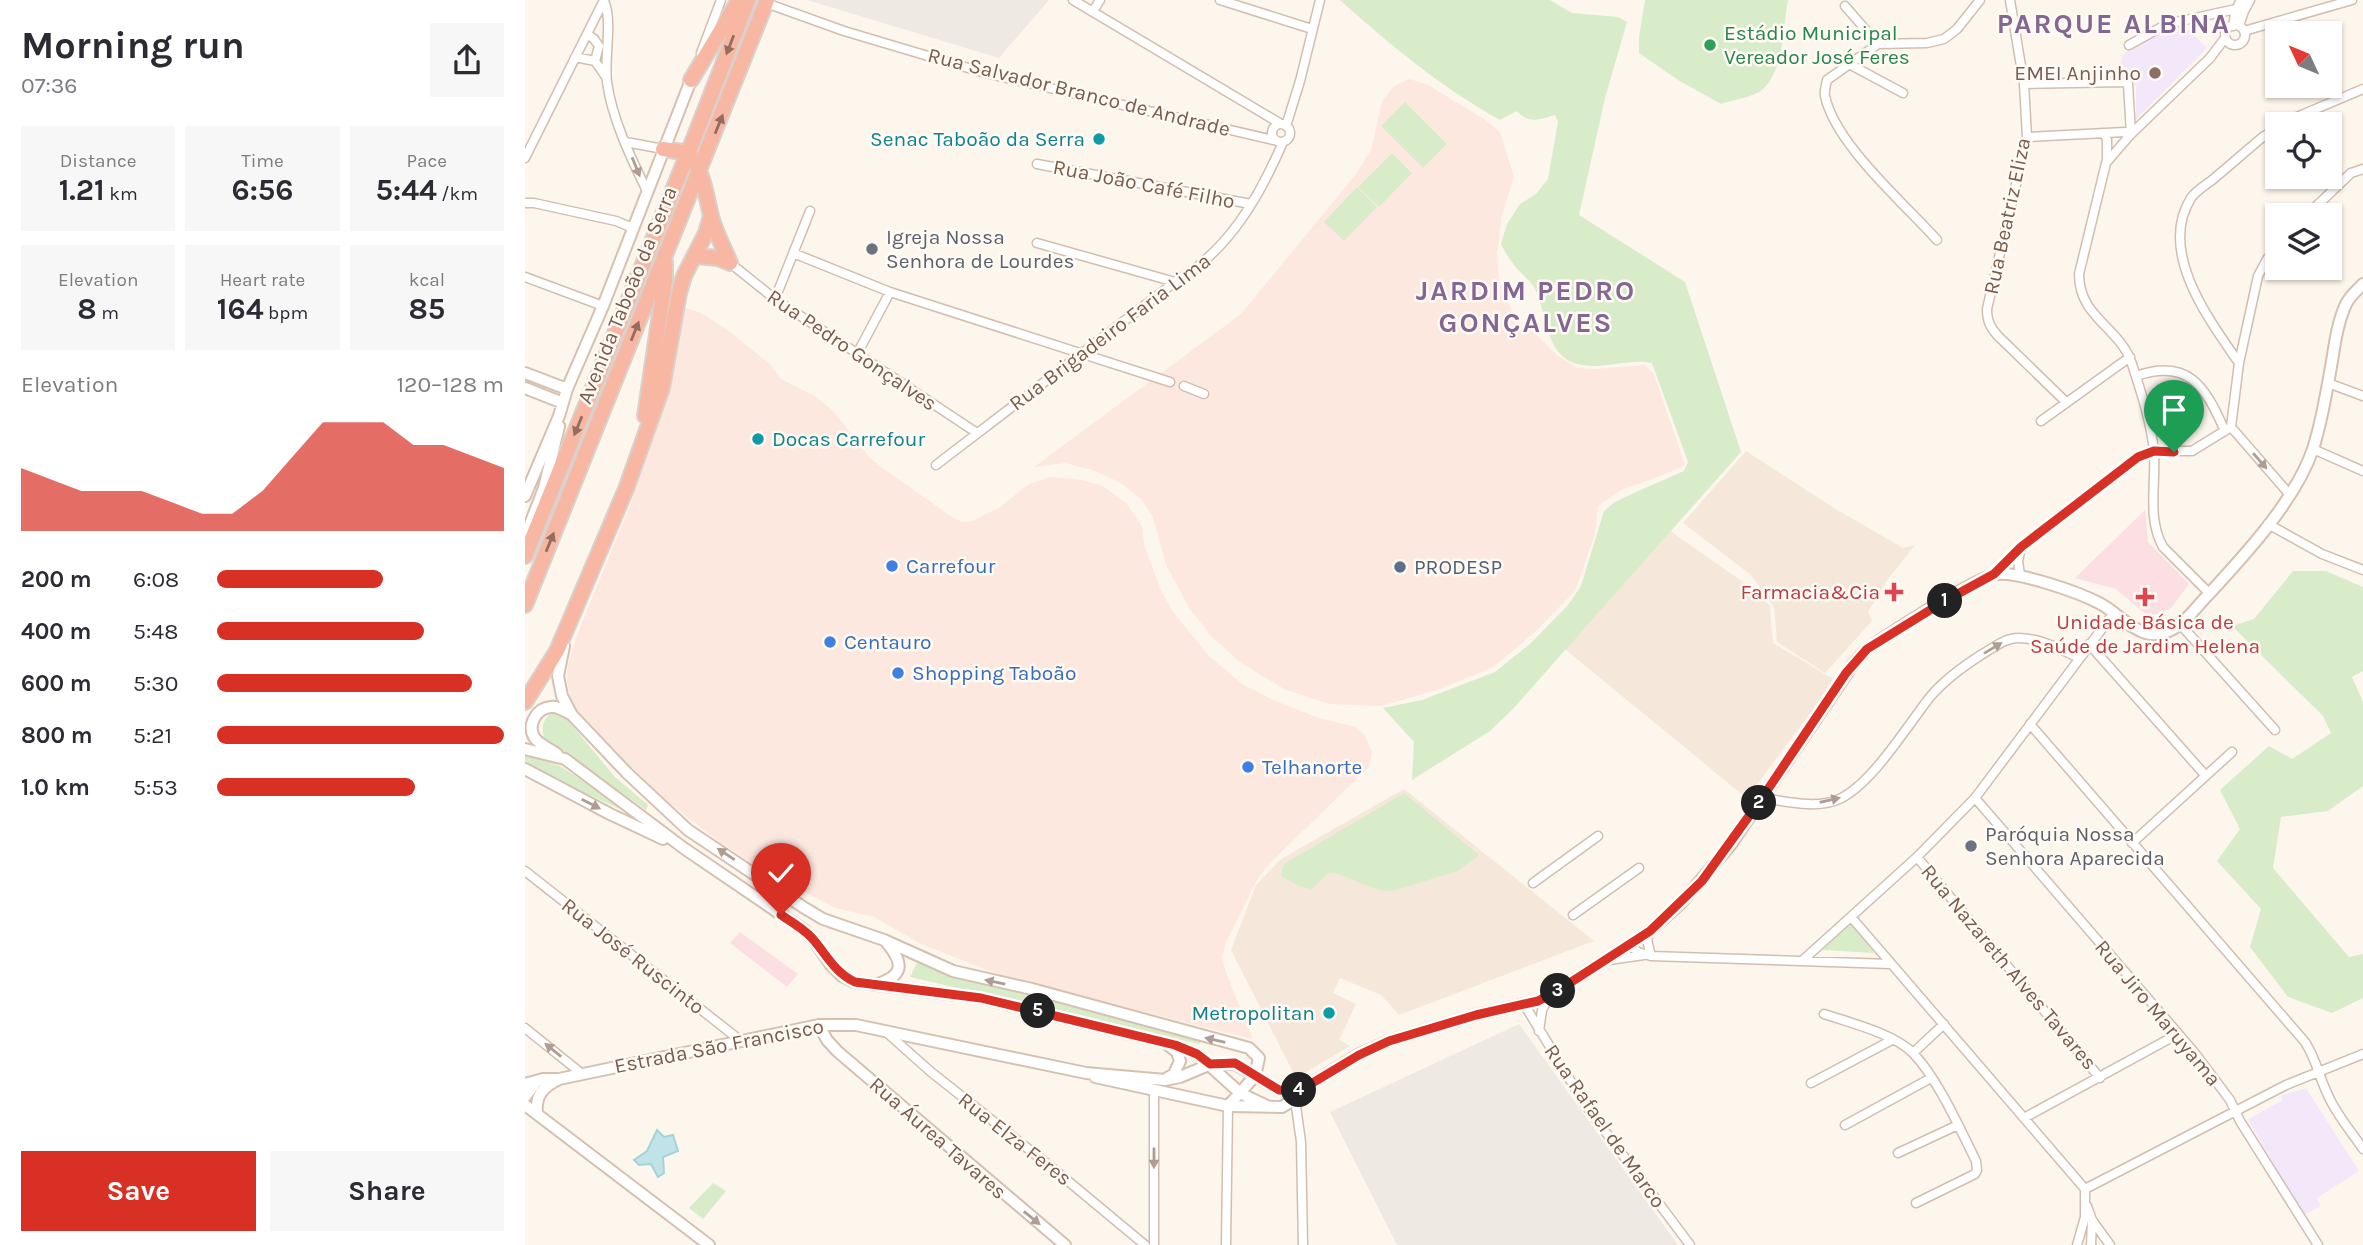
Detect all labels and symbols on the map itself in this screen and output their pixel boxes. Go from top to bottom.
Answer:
district label: PARQUE ALBINA [1997,7,2231,40]
place label: Estádio Municipal Vereador José Feres [1724,21,1910,69]
north arrow [2265,21,2341,98]
one-way arrow [725,35,736,56]
marker: Estádio Municipal Vereador José Feres [1702,37,1718,53]
street label: Rua Salvador Branco de Andrade [925,43,1233,141]
place label: EMEI Anjinho [2014,61,2141,85]
marker: EMEI Anjinho [2147,65,2163,81]
one-way arrow [713,113,724,134]
place label: Senac Taboão da Serra [870,127,1085,151]
marker: Senac Taboão da Serra [1091,131,1107,147]
street label: Rua Beatriz Eliza [1979,135,2035,297]
street label: Rua João Café Filho [1051,155,1237,213]
one-way arrow [631,156,642,177]
street label: Avenida Taboão da Serra [572,183,682,407]
place label: Igreja Nossa Senhora de Lourdes [886,225,1075,273]
marker: Igreja Nossa Senhora de Lourdes [864,241,880,257]
street label: Rua Brigadeiro Faria Lima [1005,248,1215,416]
district label: JARDIM PEDRO GONÇALVES [1416,274,1636,339]
street label: Rua Pedro Gonçalves [763,284,941,416]
one-way arrow [629,320,640,341]
pin [2144,380,2204,452]
one-way arrow [572,416,583,437]
place label: Docas Carrefour [772,427,926,451]
marker: Docas Carrefour [750,431,766,447]
one-way arrow [2252,452,2268,470]
one-way arrow [545,531,556,552]
place label: Carrefour [906,554,996,578]
place label: PRODESP [1414,555,1502,579]
marker: Carrefour [884,558,900,574]
marker: PRODESP [1392,559,1408,575]
place label: Farmacia&Cia [1741,580,1880,604]
marker: Farmacia&Cia [1886,584,1902,600]
pin: 1 [1927,584,1963,618]
marker: Unidade Básica de Saúde de Jardim Helena [2135,587,2155,607]
place label: Unidade Básica de Saúde de Jardim Helena [2030,610,2260,658]
place label: Centauro [844,630,932,654]
marker: Centauro [822,634,838,650]
one-way arrow [1984,642,2003,654]
place label: Shopping Taboão [912,661,1076,685]
marker: Shopping Taboão [890,665,906,681]
place label: Telhanorte [1262,755,1362,779]
marker: Telhanorte [1240,759,1256,775]
pin: 2 [1741,786,1777,820]
one-way arrow [1819,795,1841,806]
one-way arrow [581,799,601,810]
place label: Paróquia Nossa Senhora Aparecida [1985,822,2165,870]
marker: Paróquia Nossa Senhora Aparecida [1963,838,1979,854]
pin [751,843,811,915]
one-way arrow [716,848,735,861]
street label: Rua Nazareth Alves Tavares [1916,859,2102,1075]
street label: Rua José Ruscinto [557,893,709,1019]
street label: Rua Jiro Maruyama [2090,935,2226,1091]
pin: 3 [1541,974,1575,1009]
one-way arrow [984,976,1006,987]
pin: 5 [1021,993,1055,1028]
place label: Metropolitan [1191,1001,1315,1025]
marker: Metropolitan [1321,1005,1337,1021]
street label: Estrada São Francisco [612,1014,826,1078]
one-way arrow [1204,1034,1226,1045]
street label: Rua Rafael de Marco [1539,1039,1671,1213]
one-way arrow [544,1043,562,1058]
street label: Rua Áurea Tavares [865,1072,1011,1204]
pin: 4 [1281,1072,1317,1108]
street label: Rua Elza Feres [954,1087,1076,1191]
one-way arrow [1148,1148,1160,1170]
one-way arrow [1023,1211,1041,1226]

